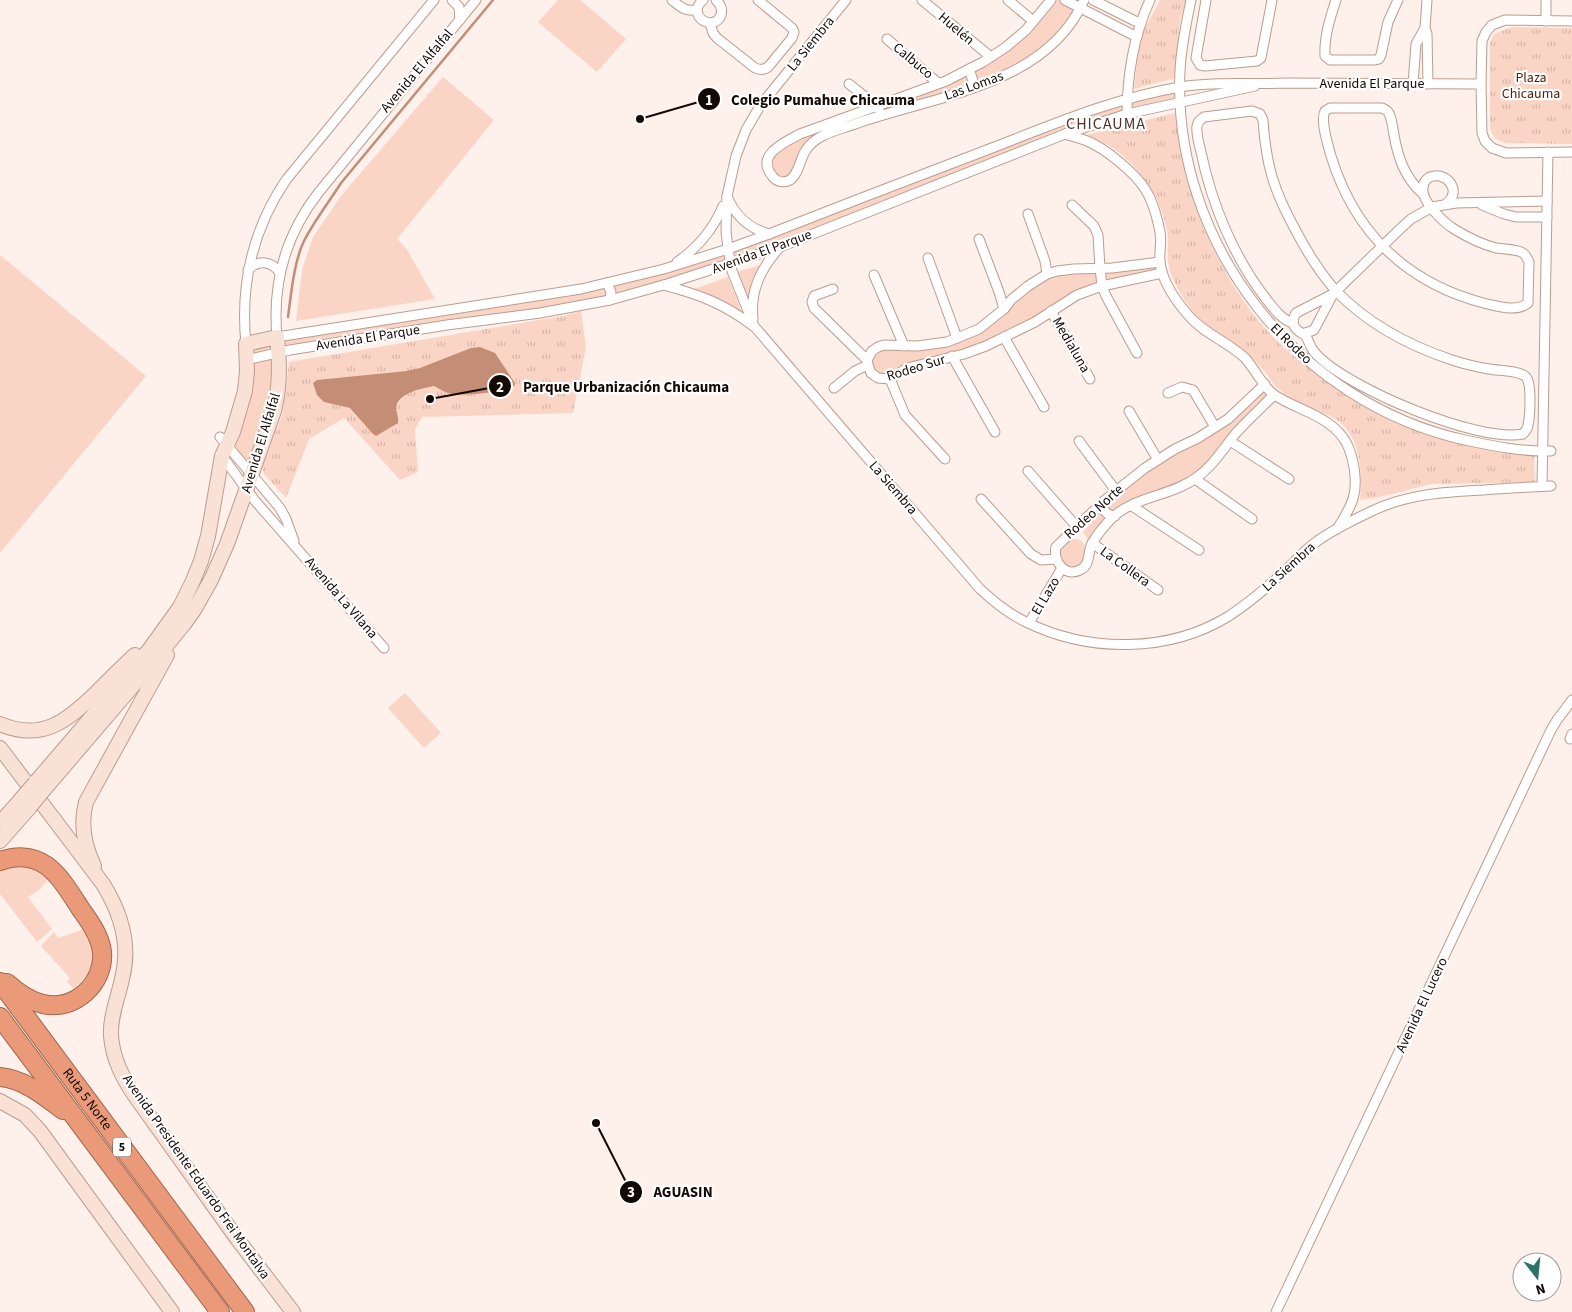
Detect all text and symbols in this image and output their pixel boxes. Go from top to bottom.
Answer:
street label: Huelén [934,8,978,50]
street label: La Siembra [783,12,839,76]
street label: Avenida El Alfalfal [376,25,458,117]
street label: Calbuco [888,38,938,84]
street label: Las Lomas [942,66,1006,106]
park label: Plaza Chicauma [1502,68,1560,104]
street label: Avenida El Parque [1320,74,1424,94]
callout: Colegio Pumahue Chicauma [696,84,925,114]
text: 1 [705,90,713,111]
text: Colegio Pumahue Chicauma [731,90,915,111]
district label: CHICAUMA [1066,113,1146,135]
street label: Avenida El Parque [709,225,815,279]
street label: Medialuna [1047,313,1095,377]
street label: El Rodeo [1266,319,1316,369]
street label: Avenida El Parque [315,320,421,356]
street label: Rodeo Sur [884,350,948,386]
callout: Parque Urbanización Chicauma [487,371,739,401]
text: 2 [496,377,504,398]
text: Parque Urbanización Chicauma [523,377,729,398]
street label: Avenida El Alfalfal [236,390,286,495]
street label: La Siembra [864,457,922,519]
street label: Rodeo Norte [1060,480,1128,544]
street label: La Siembra [1258,538,1320,596]
street label: La Collera [1096,542,1154,592]
street label: Avenida La Vilana [300,553,382,643]
street label: El Lazo [1027,573,1065,619]
street label: Avenida El Lucero [1391,954,1453,1056]
street label: Ruta 5 Norte [57,1064,117,1134]
street label: Avenida Presidente Eduardo Frei Montalva [117,1070,275,1284]
road number: 5 [113,1138,131,1156]
callout: AGUASIN [618,1177,723,1207]
text: 3 [627,1182,635,1203]
text: AGUASIN [652,1182,713,1203]
north arrow [1512,1252,1562,1302]
text: N [1533,1278,1548,1299]

